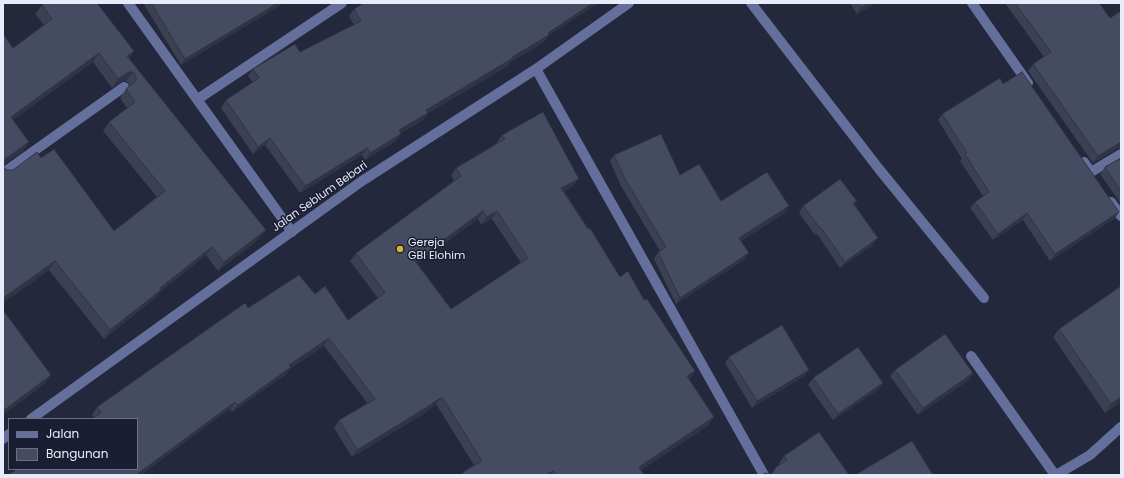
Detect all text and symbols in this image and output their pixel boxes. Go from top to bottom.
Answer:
street label: Jalan Seblum Bebari [270,159,370,235]
place label: Gereja GBI Elohim [408,236,465,262]
marker: Gereja GBI Elohim [395,244,405,254]
legend [8,418,138,470]
text: Jalan [46,425,79,442]
text: Bangunan [46,445,108,462]

